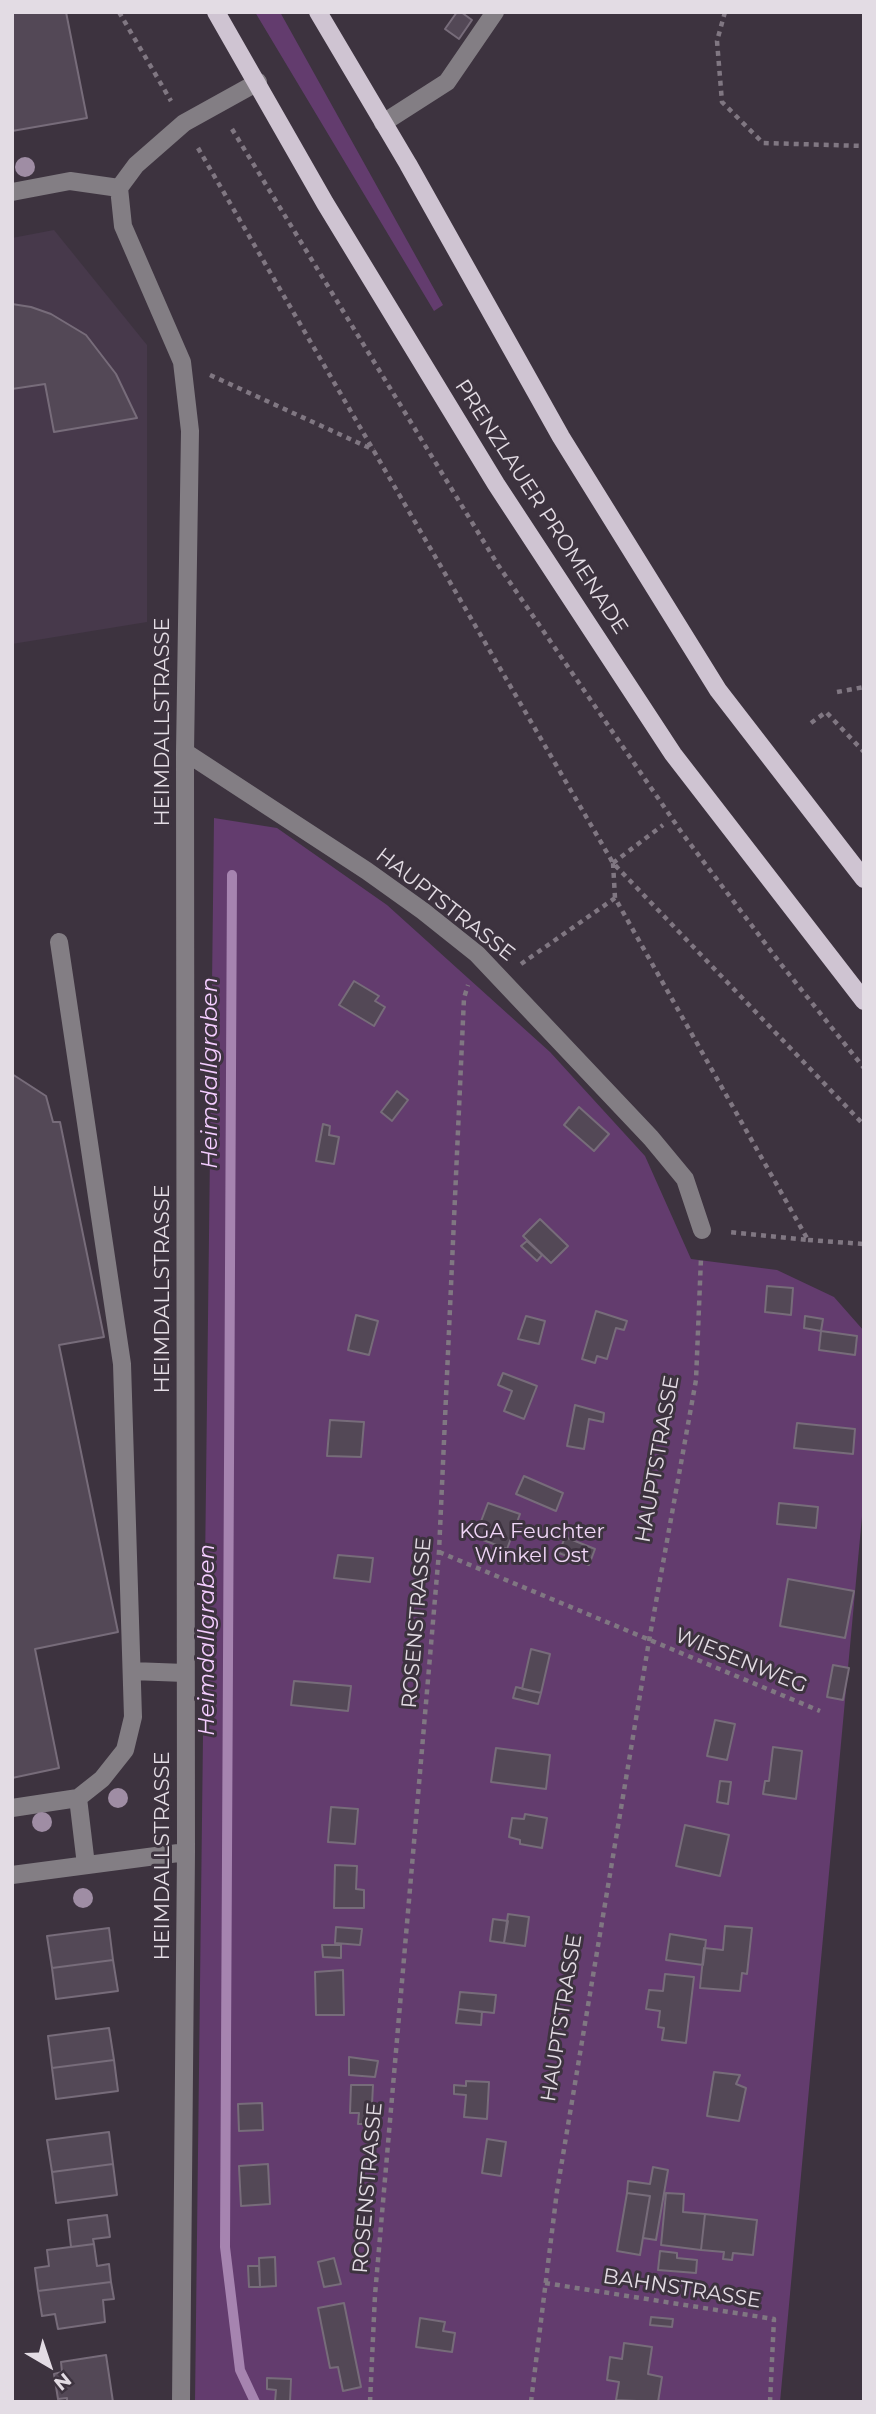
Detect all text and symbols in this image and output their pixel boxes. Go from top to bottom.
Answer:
street label: PRENZLAUER PROMENADE [449,375,633,639]
street label: HEIMDALLSTRASSE [150,617,176,827]
street label: HAUPTSTRASSE [370,843,520,967]
water label: Heimdallgraben [196,977,224,1169]
street label: HEIMDALLSTRASSE [150,1184,176,1394]
street label: HAUPTSTRASSE [631,1373,685,1545]
park label: KGA Feuchter Winkel Ost [459,1519,605,1569]
street label: ROSENSTRASSE [397,1536,437,1710]
water label: Heimdallgraben [193,1544,221,1736]
street label: WIESENWEG [671,1623,811,1699]
street label: HEIMDALLSTRASSE [150,1751,176,1961]
street label: HAUPTSTRASSE [536,1932,588,2104]
street label: ROSENSTRASSE [348,2101,388,2275]
street label: BAHNSTRASSE [601,2264,763,2314]
north arrow [14,2330,84,2400]
text: N [49,2368,76,2395]

